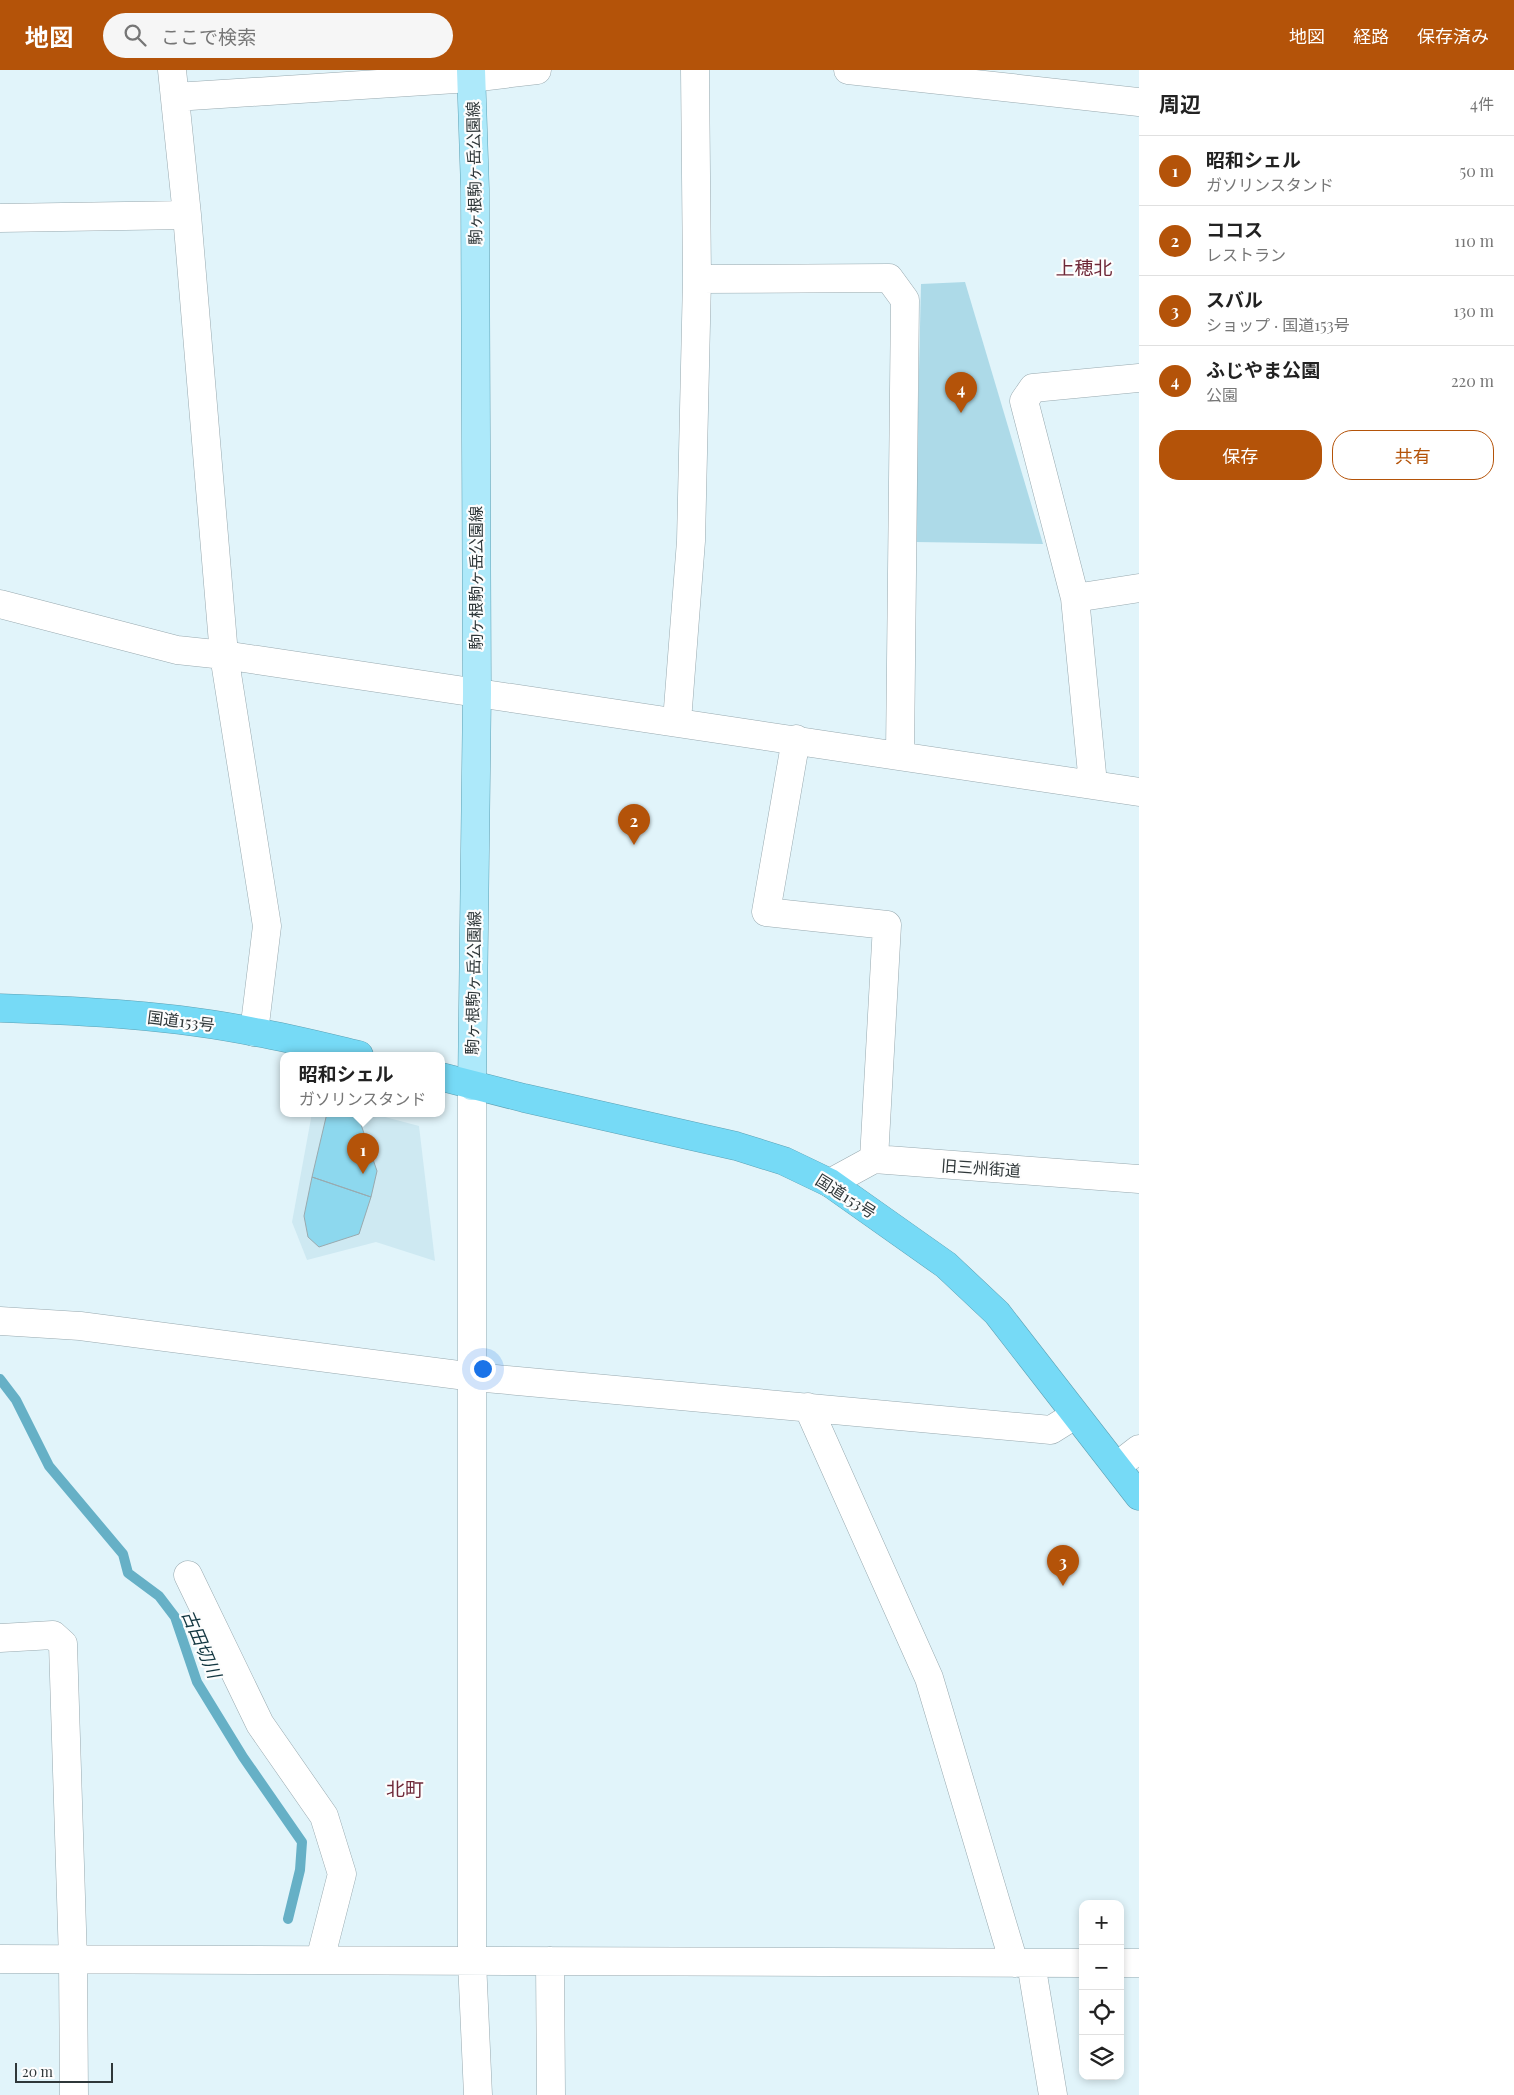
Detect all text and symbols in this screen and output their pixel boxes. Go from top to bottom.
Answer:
search box [103,13,453,58]
text: 地図 [25,20,73,52]
icon: search [121,21,149,49]
text: ここで検索 [161,23,256,49]
text: 地図 [1289,24,1325,48]
text: 経路 [1353,24,1389,48]
text: 保存済み [1417,24,1489,48]
text: 周辺 [1159,89,1201,117]
text: 4件 [1470,93,1494,114]
street label: 駒ヶ根駒ヶ岳公園線 [462,101,485,245]
text: 昭和シェル [1206,146,1301,172]
text: 1 [1172,160,1178,181]
text: 50 m [1460,160,1494,181]
text: ガソリンスタンド [1206,174,1334,195]
text: ココス [1206,216,1263,242]
text: 2 [1171,230,1179,251]
text: 110 m [1454,230,1494,251]
text: レストラン [1206,244,1286,265]
district label: 上穂北 [1055,254,1113,280]
text: スバル [1206,286,1263,312]
text: 3 [1171,300,1179,321]
text: 130 m [1453,300,1494,321]
text: ショップ · 国道153号 [1206,314,1350,335]
text: ふじやま公園 [1206,356,1320,382]
text: 4 [1171,370,1179,391]
text: 220 m [1451,370,1494,391]
pin: 4 [945,372,977,413]
text: 公園 [1206,384,1238,405]
button: 保存 [1159,430,1322,480]
button: 共有 [1332,430,1494,480]
street label: 駒ヶ根駒ヶ岳公園線 [465,506,486,650]
pin: 2 [618,804,650,845]
street label: 駒ヶ根駒ヶ岳公園線 [461,911,484,1055]
street label: 国道153号 [146,1006,216,1035]
popup [280,1052,445,1117]
text: 昭和シェル [299,1060,394,1086]
text: ガソリンスタンド [299,1088,426,1109]
pin: 1 [347,1133,379,1174]
street label: 旧三州街道 [940,1154,1022,1181]
street label: 国道153号 [812,1169,880,1222]
your location [470,1356,496,1382]
pin: 3 [1047,1545,1079,1586]
water label: 古田切川 [177,1606,228,1683]
district label: 北町 [386,1775,424,1801]
map controls [1079,1900,1124,2080]
button: + [1079,1900,1124,1945]
button: − [1079,1945,1124,1990]
button: locate [1079,1990,1124,2035]
button: layers [1079,2035,1124,2080]
scale bar [15,2060,112,2083]
text: 20 m [22,2062,53,2081]

